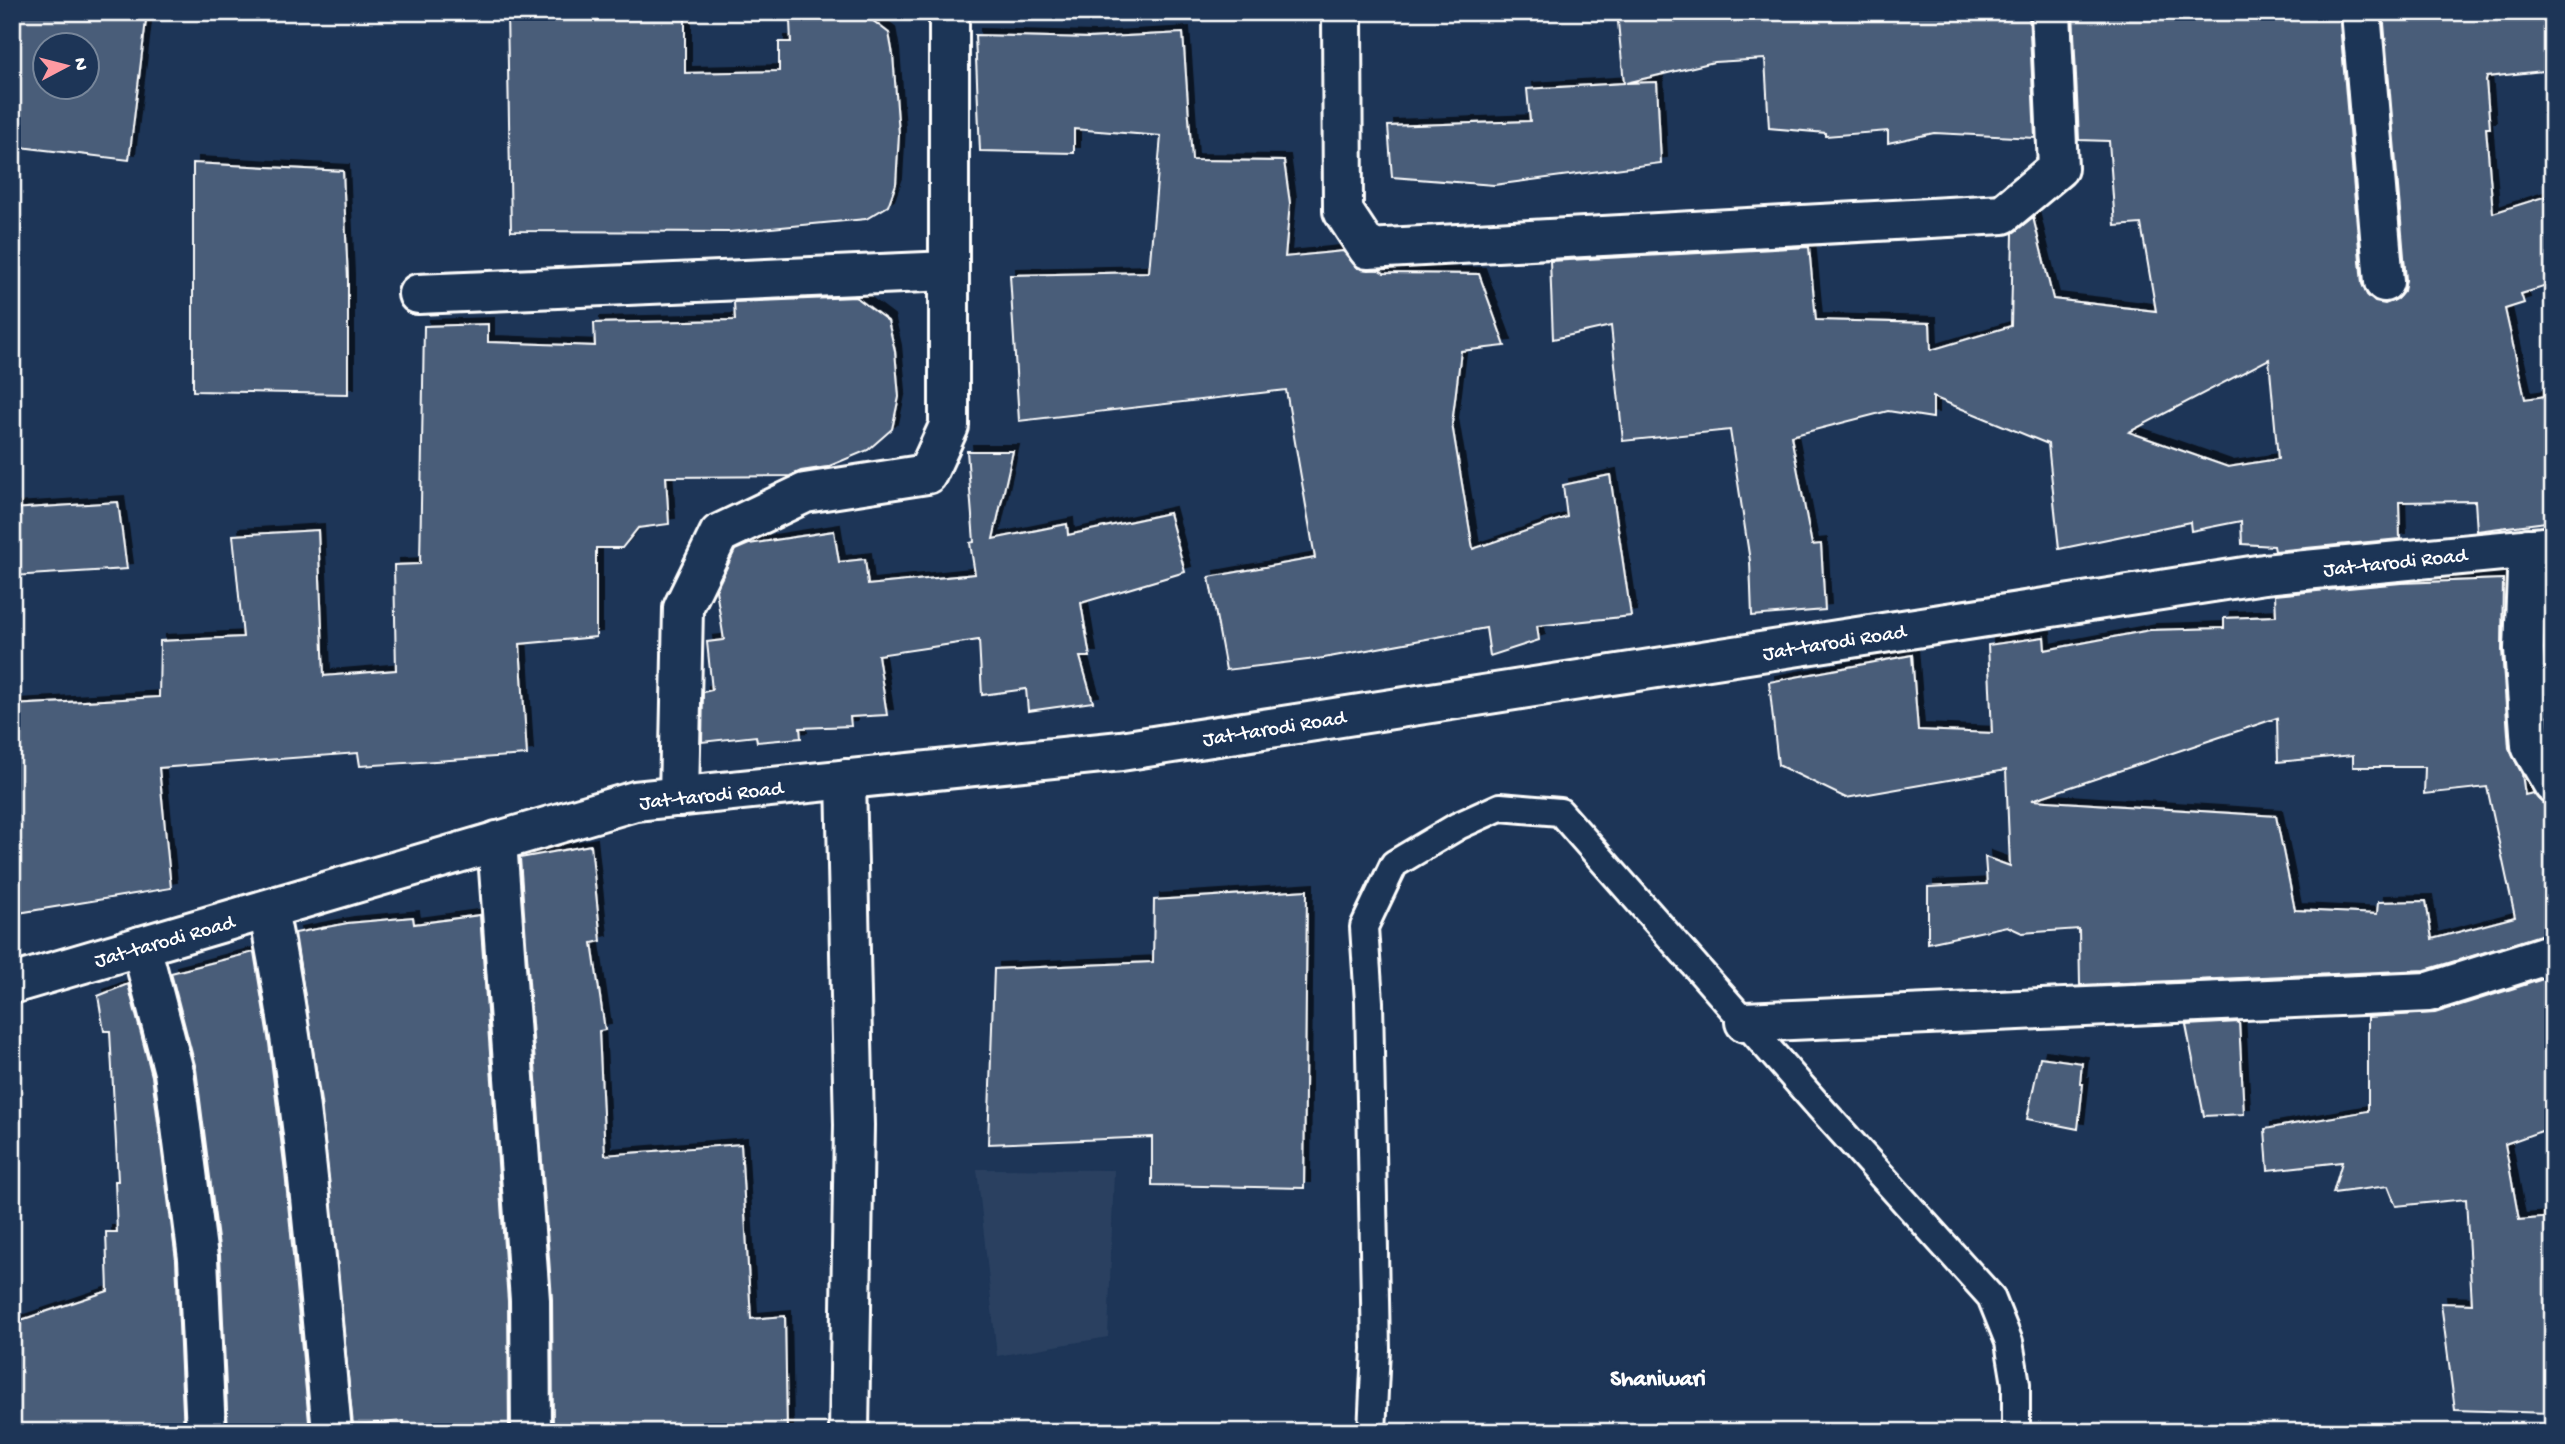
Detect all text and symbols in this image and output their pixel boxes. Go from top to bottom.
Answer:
north arrow [32,32,102,102]
text: N [67,57,92,72]
street label: Jat-tarodi Road [2322,544,2470,584]
street label: Jat-tarodi Road [1761,621,1909,668]
street label: Jat-tarodi Road [1201,707,1349,754]
street label: Jat-tarodi Road [638,777,786,817]
street label: Jat-tarodi Road [92,911,239,975]
district label: Shaniwari [1610,1367,1706,1394]

